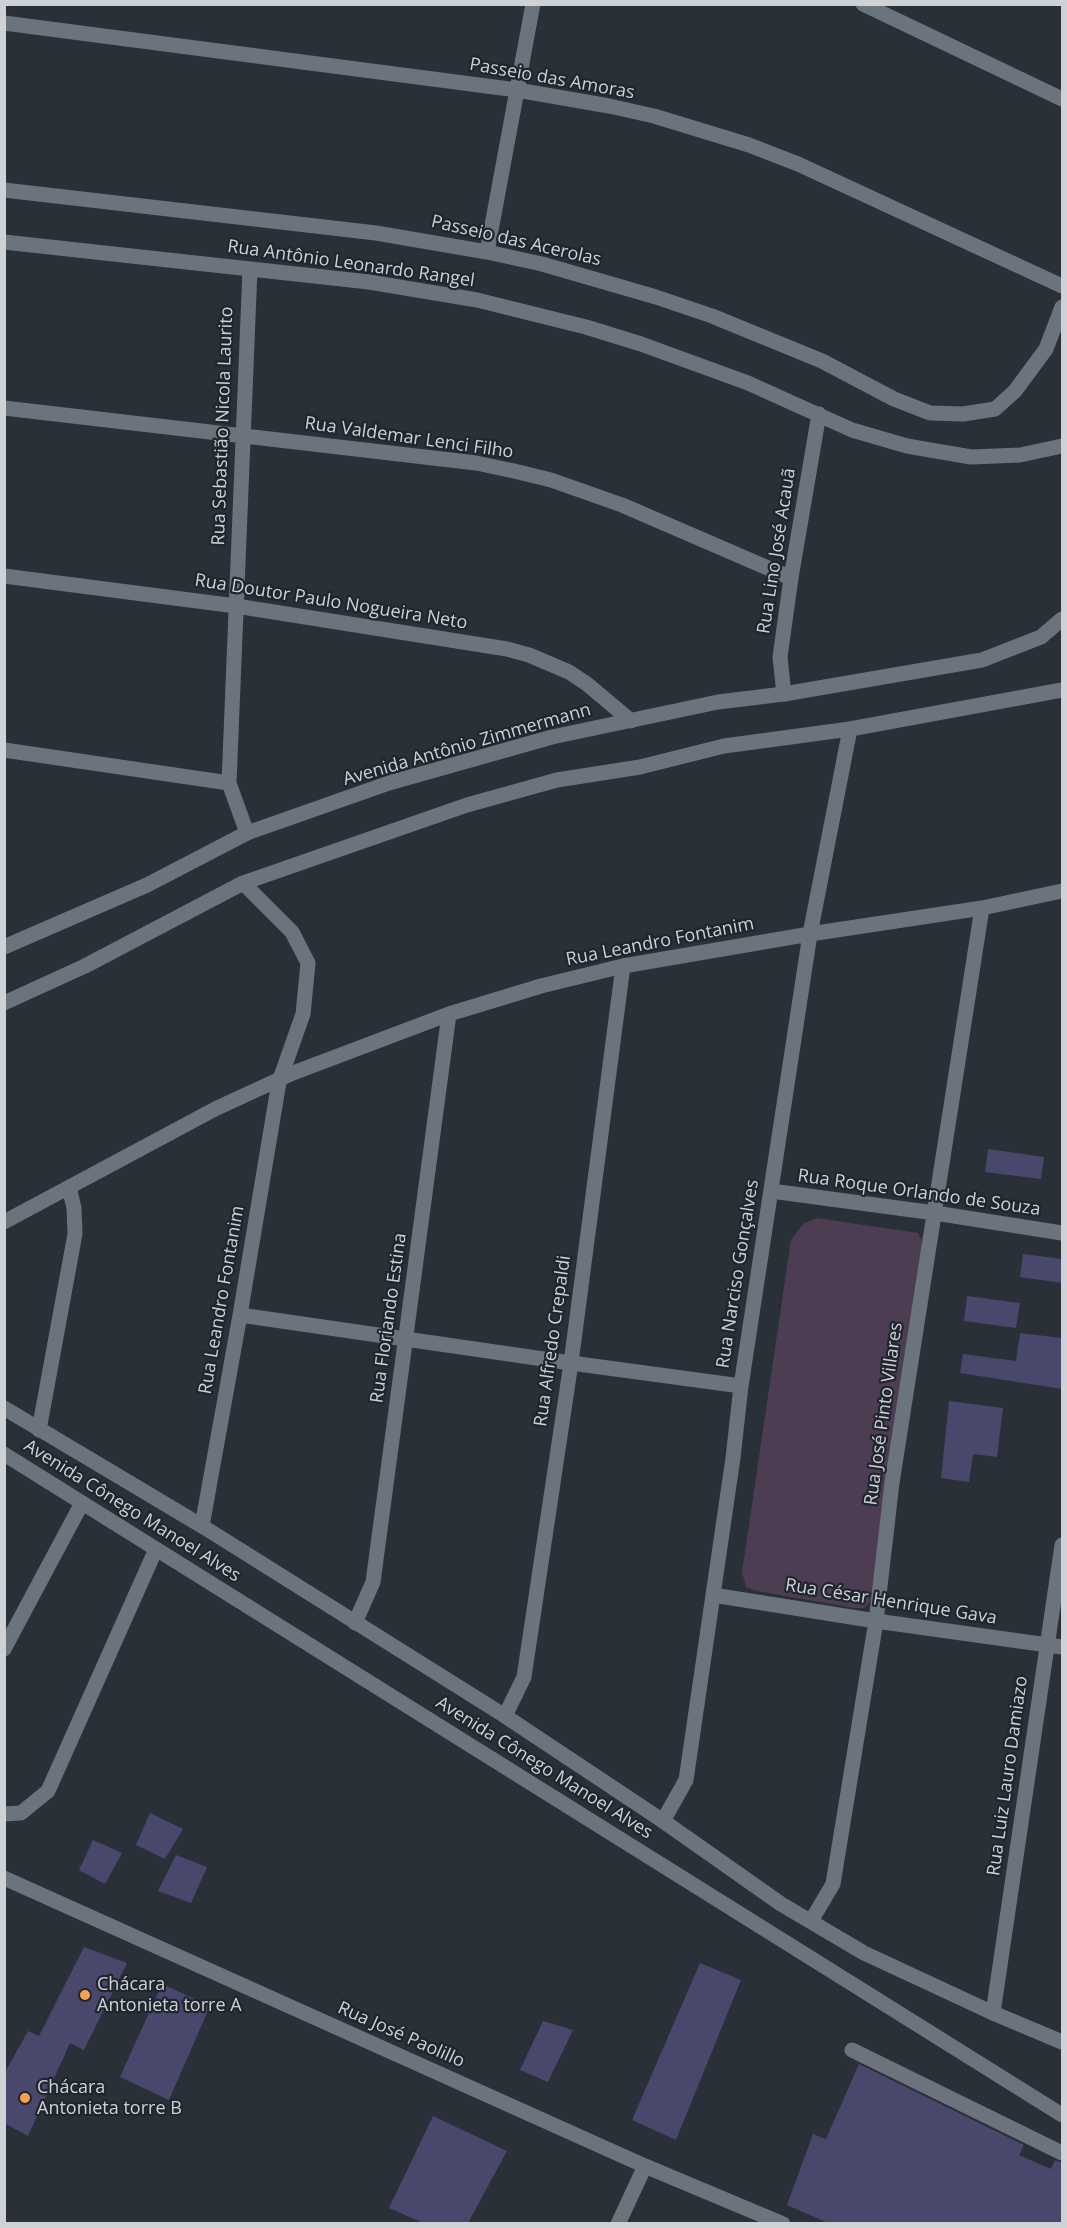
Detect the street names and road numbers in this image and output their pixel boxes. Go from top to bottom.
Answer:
street label: Passeio das Amoras [468,54,636,104]
street label: Passeio das Acerolas [429,211,603,271]
street label: Rua Antônio Leonardo Rangel [226,236,476,292]
street label: Rua Sebastião Nicola Laurito [208,306,238,546]
street label: Rua Valdemar Lenci Filho [303,413,515,463]
street label: Rua Lino José Acauã [753,467,801,635]
street label: Rua Doutor Paulo Nogueira Neto [193,570,469,634]
street label: Avenida Antônio Zimmermann [341,699,593,791]
street label: Rua Leandro Fontanim [564,913,756,971]
street label: Rua Roque Orlando de Souza [796,1165,1042,1221]
street label: Rua Narciso Gonçalves [712,1178,764,1370]
street label: Rua Leandro Fontanim [195,1204,249,1396]
street label: Rua Floriando Estina [366,1232,412,1404]
street label: Rua Alfredo Crepaldi [530,1254,576,1428]
street label: Rua José Pinto Villares [860,1321,908,1507]
street label: Avenida Cônego Manoel Alves [20,1435,244,1587]
street label: Rua César Henrique Gava [784,1575,998,1629]
street label: Rua Luiz Lauro Damiazo [983,1675,1033,1877]
street label: Avenida Cônego Manoel Alves [432,1692,656,1844]
street label: Rua José Paolillo [334,1997,468,2073]

